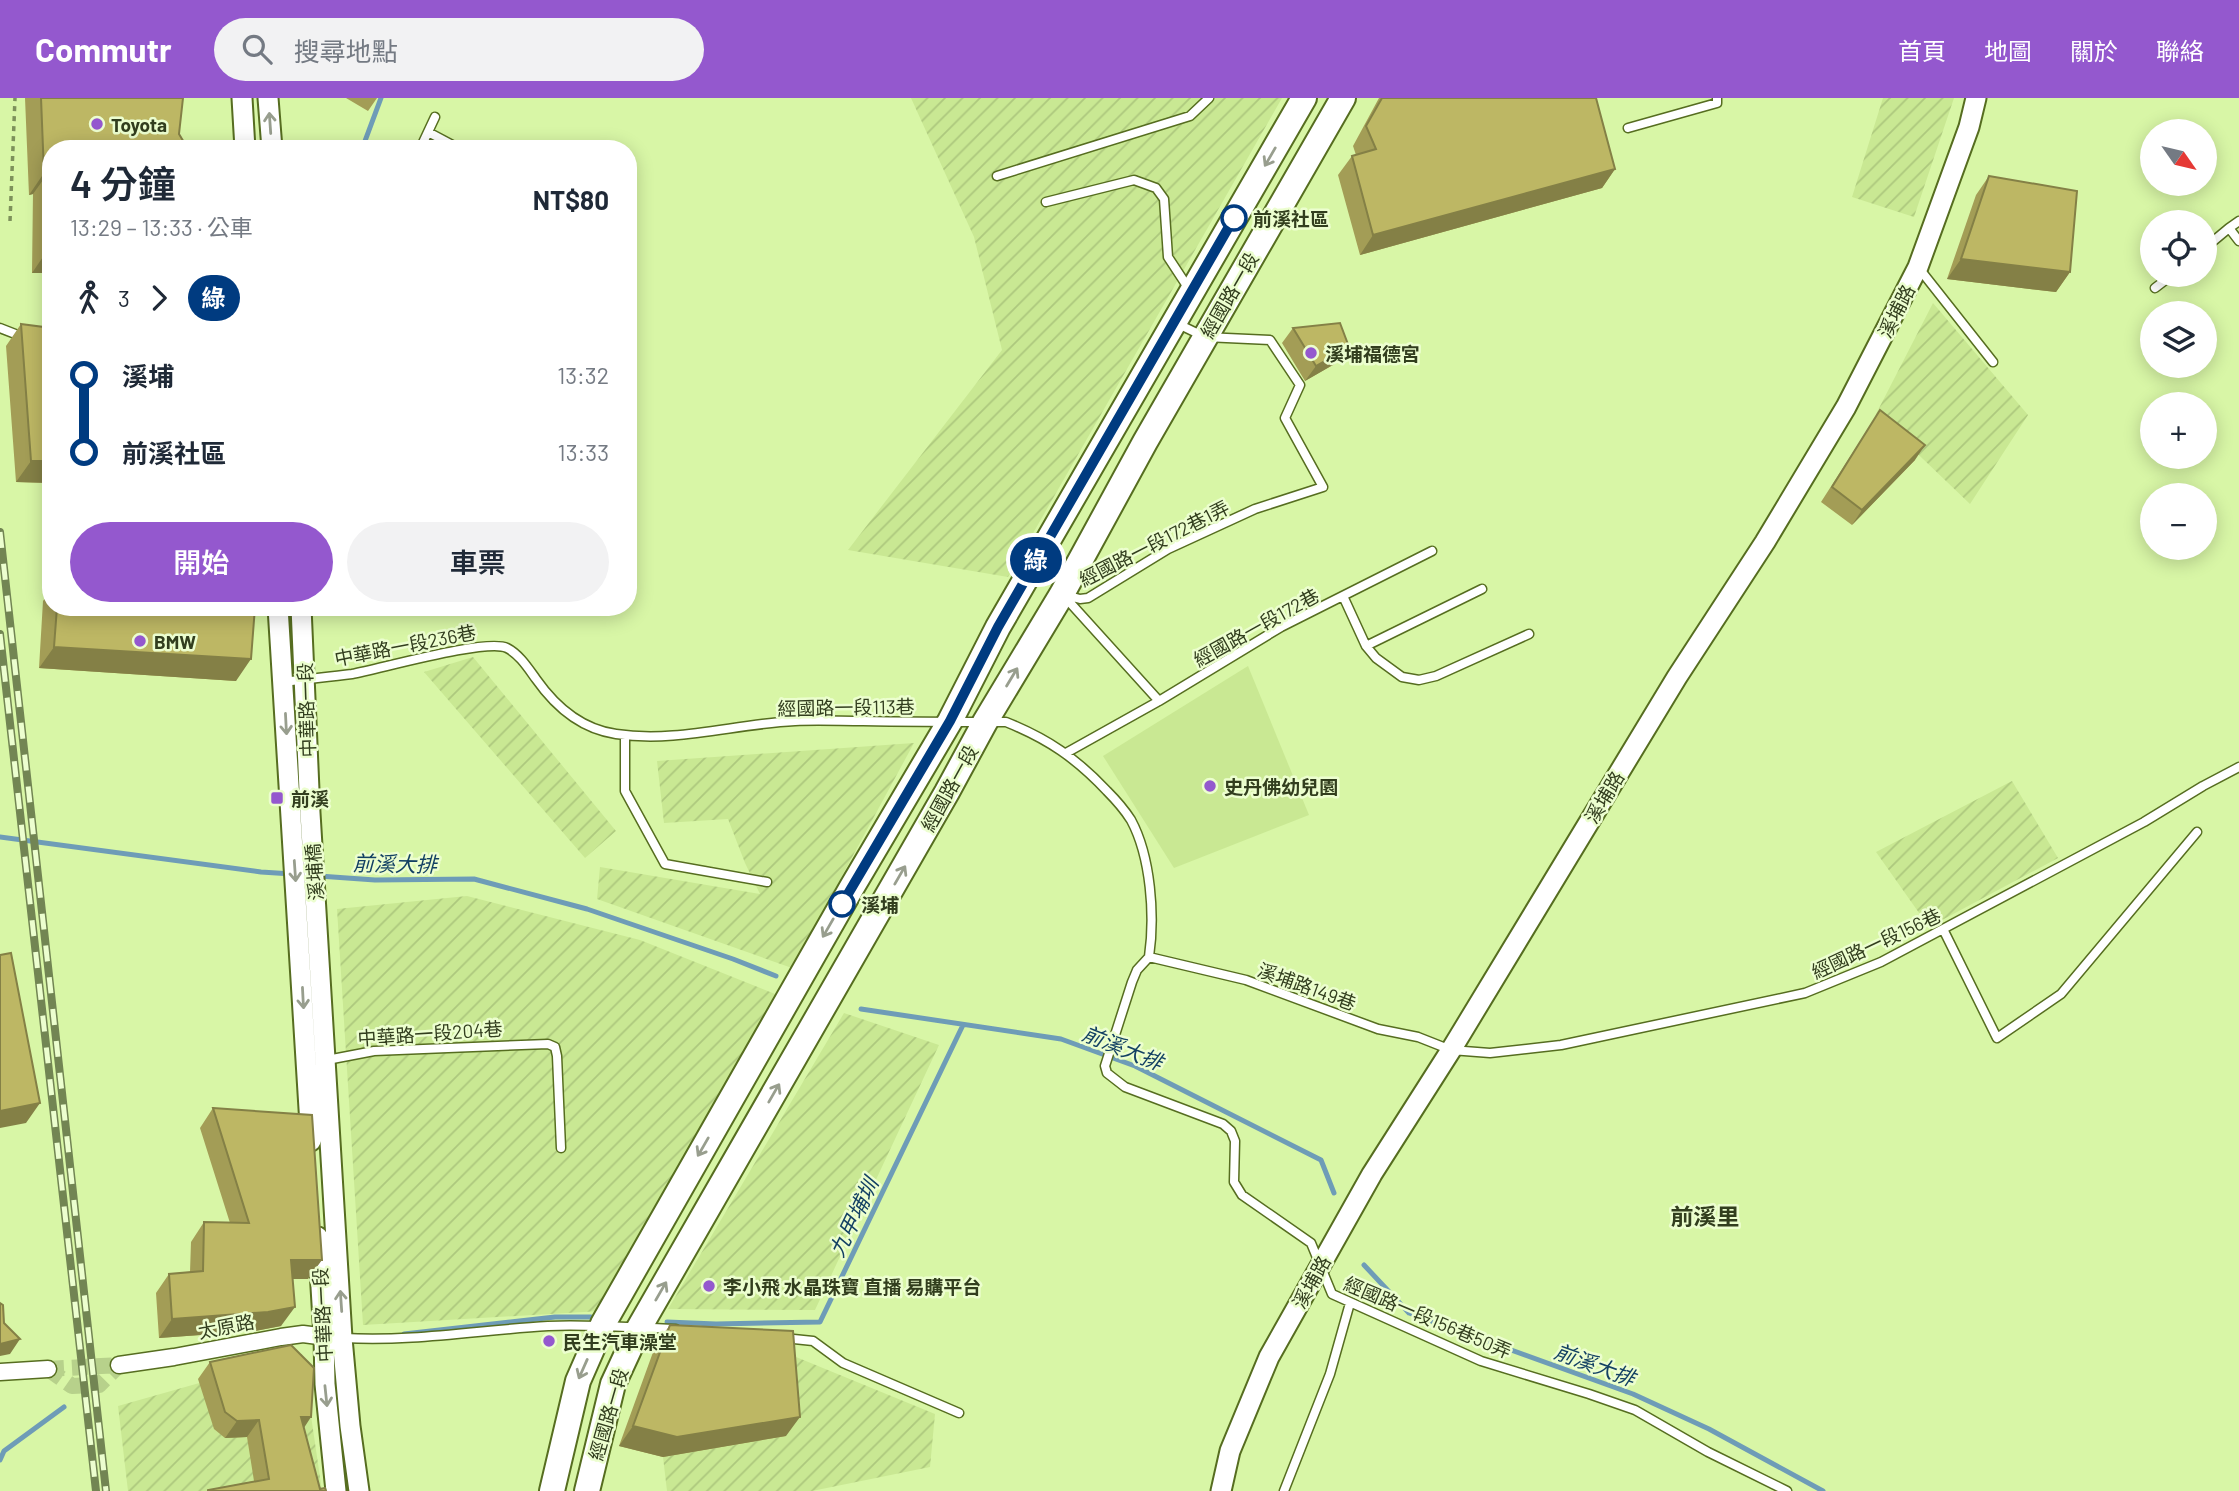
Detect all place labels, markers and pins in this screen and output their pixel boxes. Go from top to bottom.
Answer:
place label: Toyota [111,113,167,136]
marker: Toyota [89,116,105,132]
marker: 前溪社區 [1221,205,1247,231]
place label: 前溪社區 [1253,207,1329,230]
place label: 溪埔福德宮 [1325,342,1420,365]
marker: 溪埔福德宮 [1303,345,1319,361]
place label: BMW [154,630,196,653]
marker: BMW [132,633,148,649]
place label: 史丹佛幼兒園 [1224,775,1338,798]
marker: 史丹佛幼兒園 [1202,778,1218,794]
place label: 前溪 [291,787,329,810]
marker: 前溪 [269,790,285,806]
marker: 溪埔 [829,891,855,917]
place label: 溪埔 [861,893,899,916]
place label: 李小飛 水晶珠寶 直播 易購平台 [723,1275,981,1298]
marker: 李小飛 水晶珠寶 直播 易購平台 [701,1278,717,1294]
place label: 民生汽車澡堂 [563,1330,677,1353]
marker: 民生汽車澡堂 [541,1333,557,1349]

